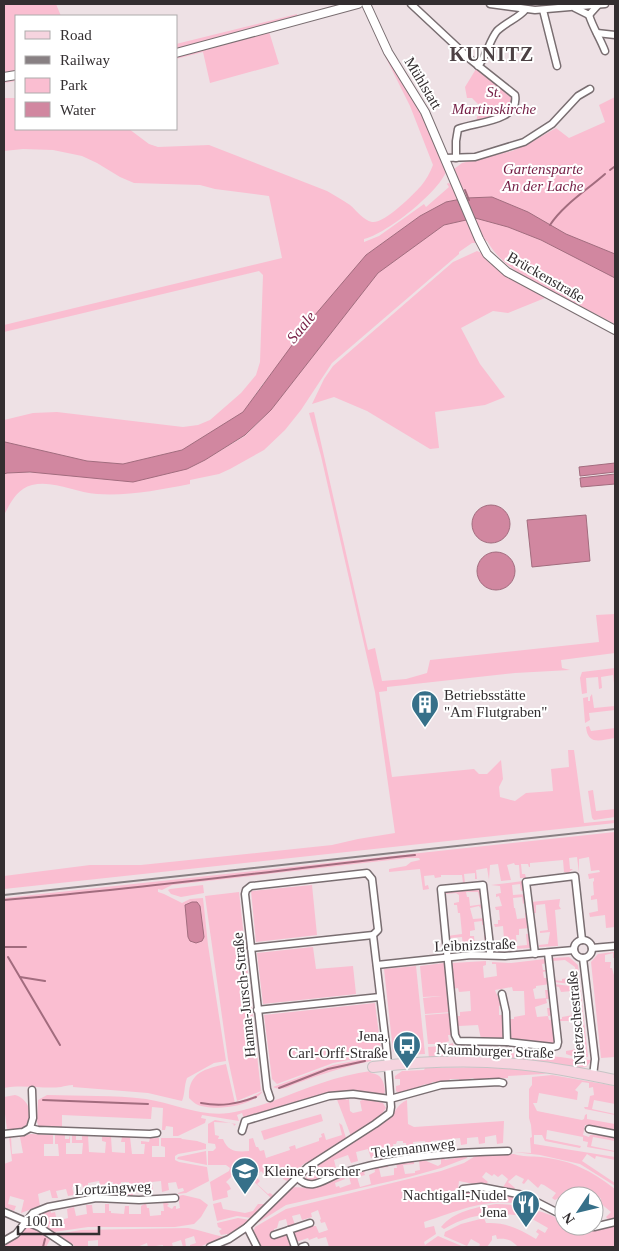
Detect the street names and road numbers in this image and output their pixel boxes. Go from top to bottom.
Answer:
street label: Mühlstatt [401,54,445,112]
street label: Brückenstraße [504,248,588,306]
street label: Hanna-Jursch-Straße [229,931,259,1058]
street label: Leibnizstraße [434,936,516,954]
street label: Nietzschestraße [564,970,588,1066]
street label: Naumburger Straße [436,1041,554,1061]
street label: Telemannweg [370,1135,456,1161]
street label: Lortzingweg [74,1178,152,1198]

